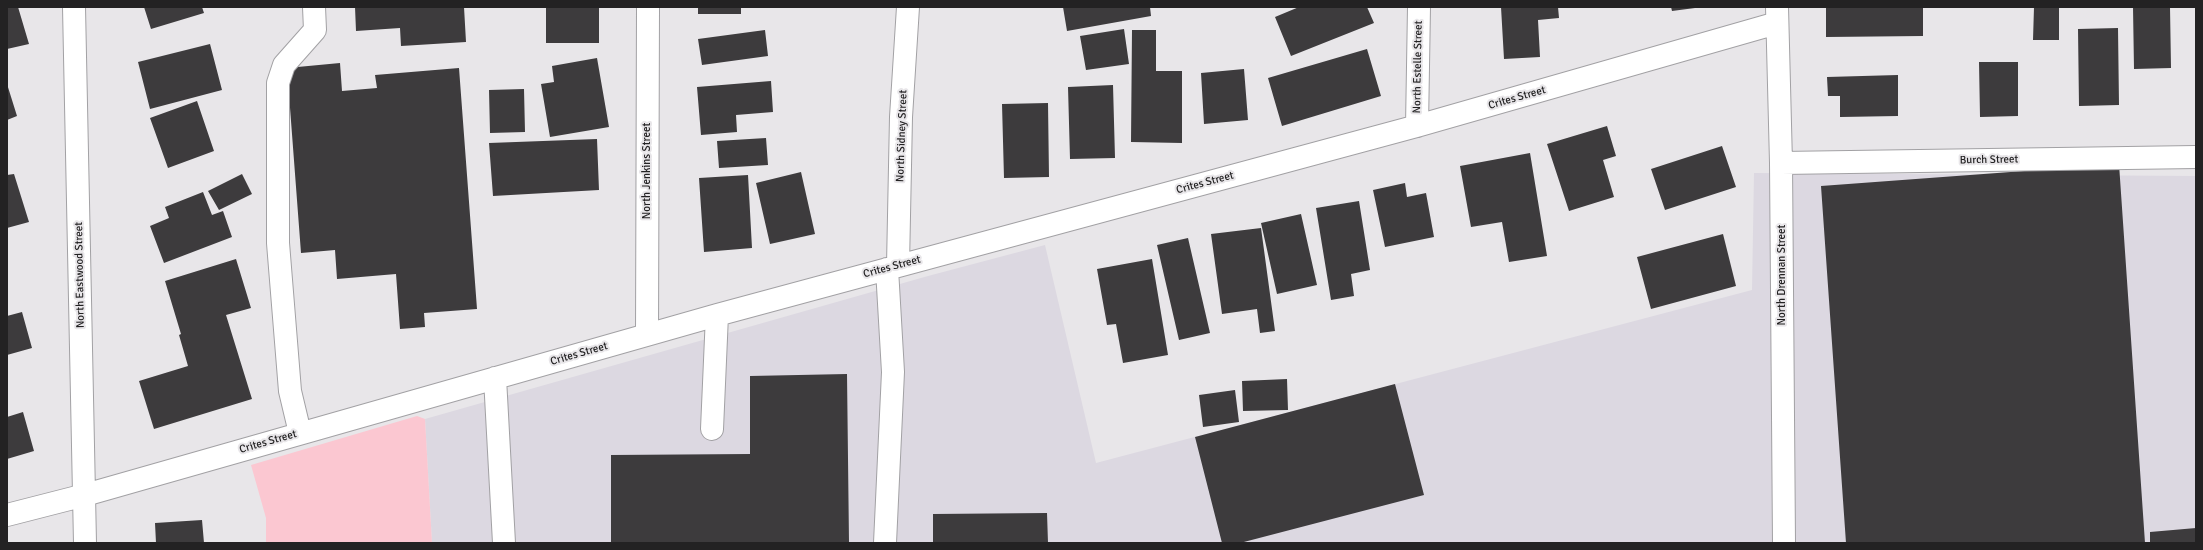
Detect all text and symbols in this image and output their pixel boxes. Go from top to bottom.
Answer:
street label: North Estelle Street [1411,20,1425,114]
street label: Crites Street [1487,84,1547,112]
street label: North Sidney Street [894,90,910,182]
street label: North Jenkins Street [640,123,654,219]
street label: Burch Street [1960,153,2018,167]
street label: Crites Street [1175,169,1235,197]
street label: North Eastwood Street [72,222,88,328]
street label: North Drennan Street [1775,225,1789,325]
street label: Crites Street [862,253,922,281]
street label: Crites Street [549,340,609,368]
street label: Crites Street [238,428,298,456]

